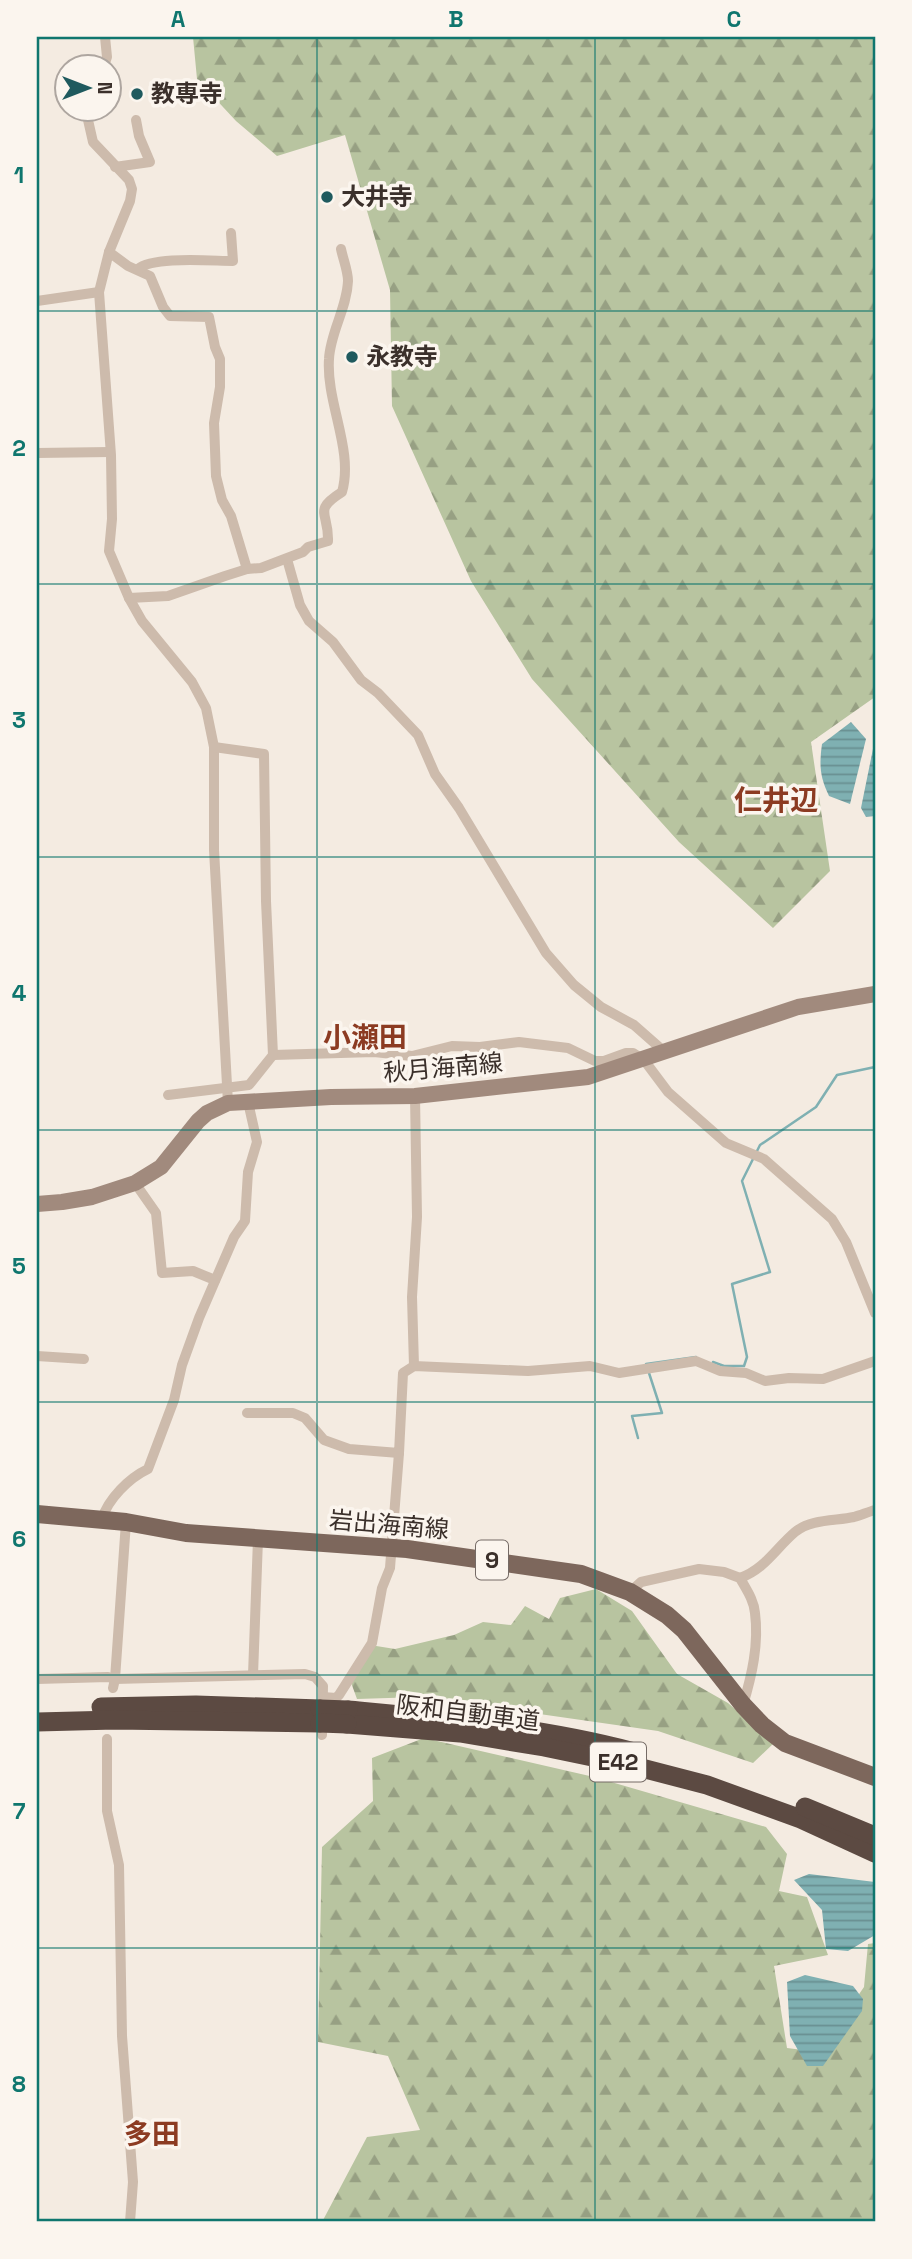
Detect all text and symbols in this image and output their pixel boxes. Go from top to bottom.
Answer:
text: A [171,4,186,34]
text: B [448,4,464,34]
text: C [727,4,741,34]
north arrow [52,52,122,122]
place label: 教専寺 [151,78,223,109]
text: N [92,82,117,94]
marker: 教専寺 [129,86,145,102]
text: 1 [14,160,24,190]
place label: 大井寺 [341,181,413,212]
marker: 大井寺 [319,189,335,205]
place label: 永教寺 [366,341,438,372]
marker: 永教寺 [344,349,360,365]
text: 2 [12,433,26,463]
text: 3 [12,705,26,735]
district label: 仁井辺 [734,782,818,818]
text: 4 [12,978,27,1008]
district label: 小瀬田 [323,1019,407,1055]
street label: 秋月海南線 [382,1047,504,1088]
text: 5 [12,1251,26,1281]
street label: 岩出海南線 [328,1504,450,1545]
text: 6 [12,1524,26,1554]
road number: 9 [476,1540,508,1580]
street label: 阪和自動車道 [395,1688,541,1737]
road number: E42 [590,1742,646,1782]
text: 7 [13,1796,26,1826]
text: 8 [12,2069,26,2099]
district label: 多田 [124,2116,180,2152]

